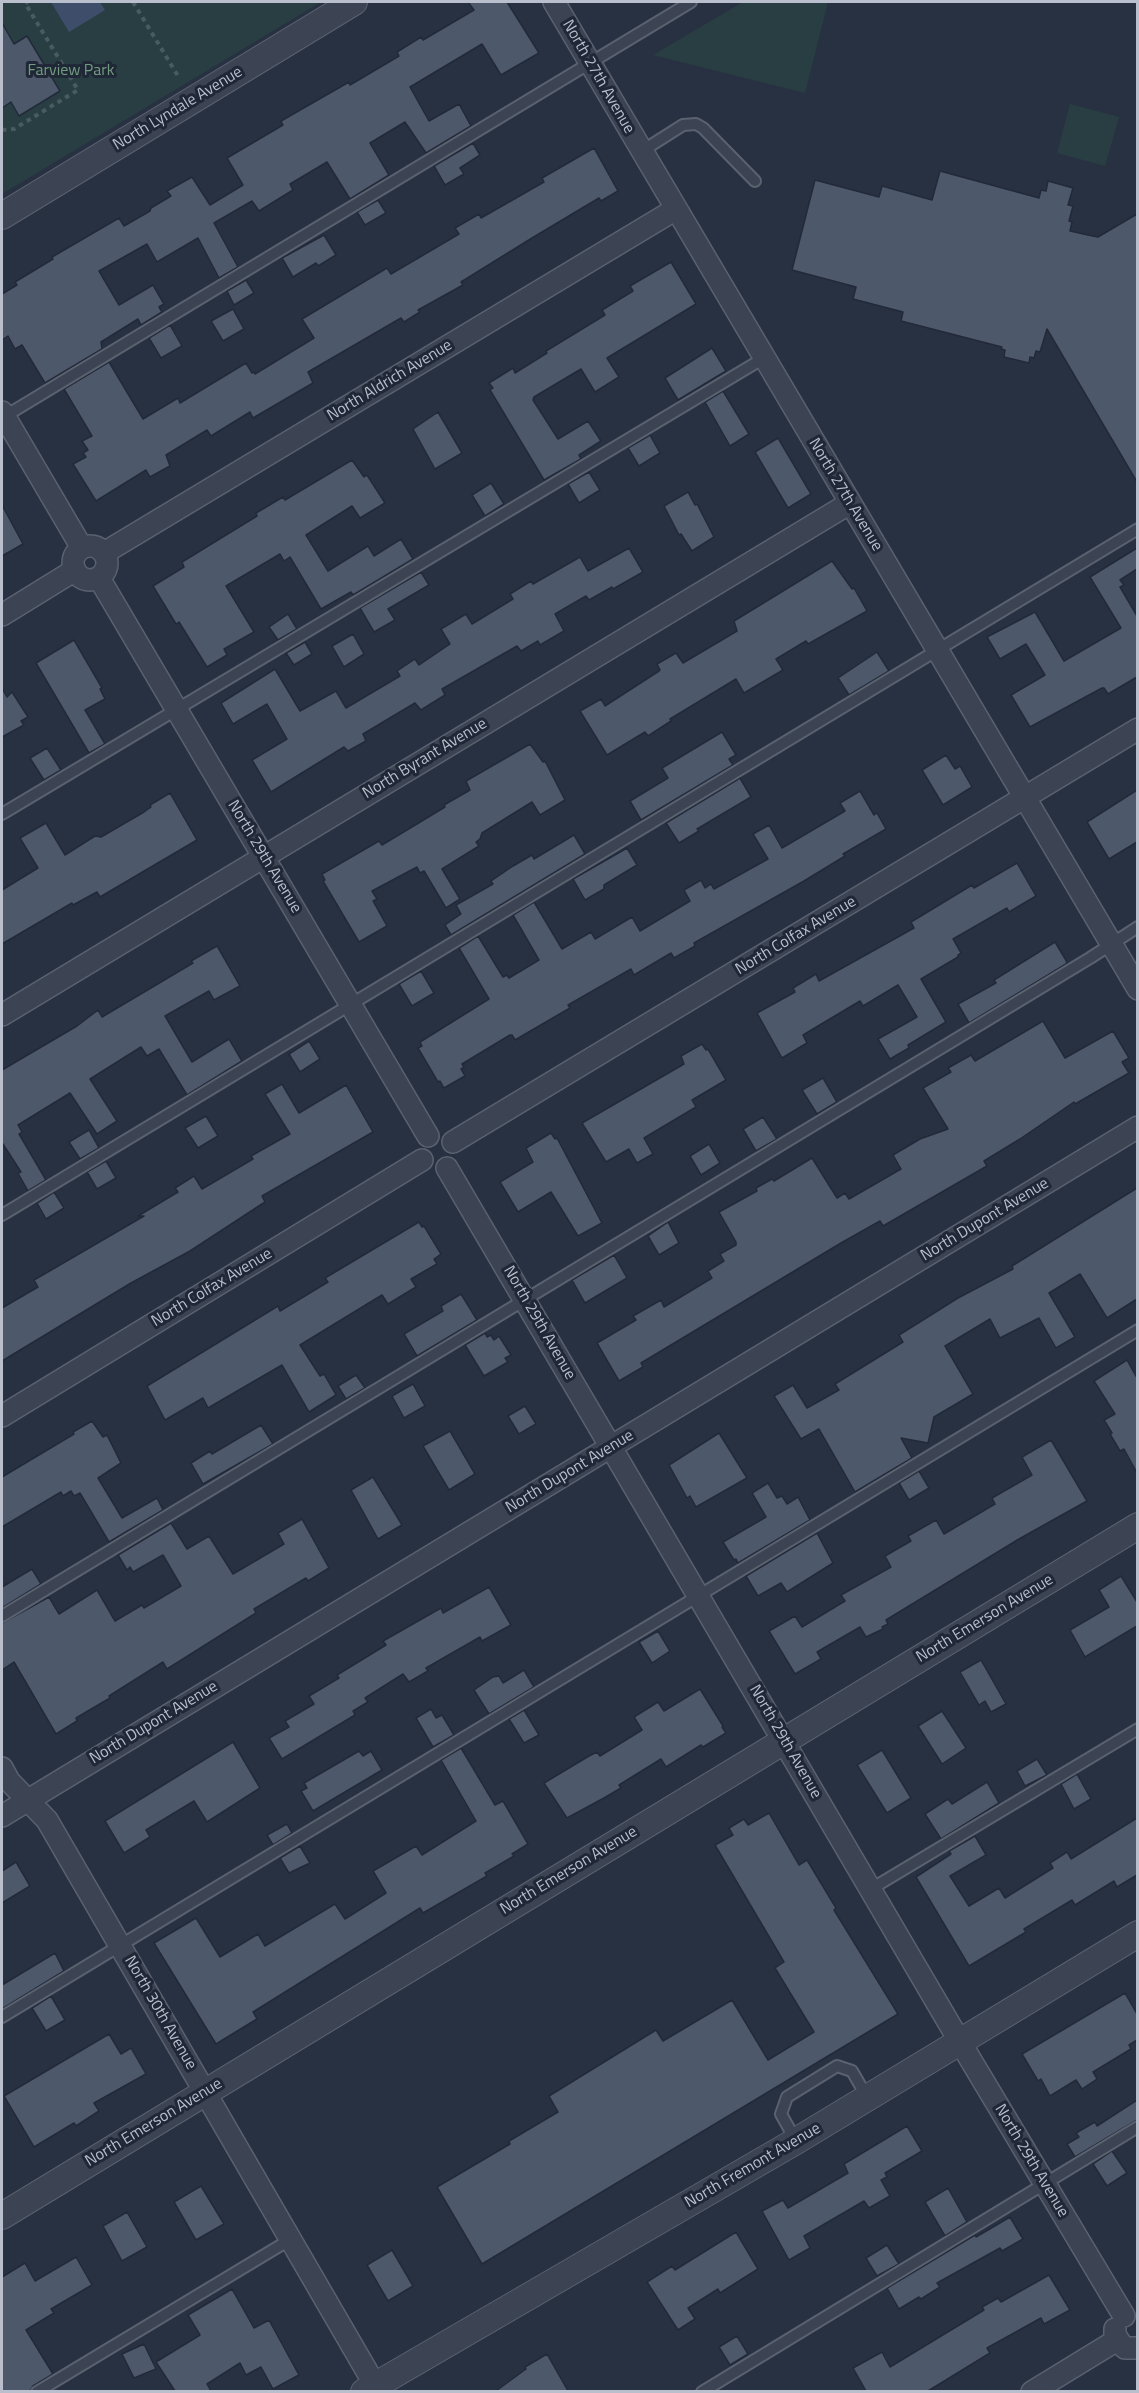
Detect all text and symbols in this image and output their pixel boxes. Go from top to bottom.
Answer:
street label: North 27th Avenue [558,17,638,137]
park label: Farview Park [28,61,114,81]
street label: North Lyndale Avenue [110,63,246,155]
street label: North Aldrich Avenue [324,336,456,426]
street label: North 27th Avenue [804,435,886,555]
street label: North Byrant Avenue [360,714,490,804]
street label: North 29th Avenue [223,797,305,917]
street label: North Colfax Avenue [732,892,860,980]
street label: North Dupont Avenue [918,1174,1052,1266]
street label: North Colfax Avenue [148,1244,276,1332]
street label: North 29th Avenue [499,1263,579,1383]
street label: North Dupont Avenue [503,1426,637,1518]
street label: North Emerson Avenue [913,1571,1057,1667]
street label: North Dupont Avenue [87,1677,221,1769]
street label: North 29th Avenue [745,1682,825,1802]
street label: North Emerson Avenue [497,1823,641,1919]
street label: North 30th Avenue [120,1953,200,2073]
street label: North Emerson Avenue [82,2075,226,2171]
street label: North 29th Avenue [990,2101,1072,2221]
street label: North Fremont Avenue [682,2119,824,2213]

